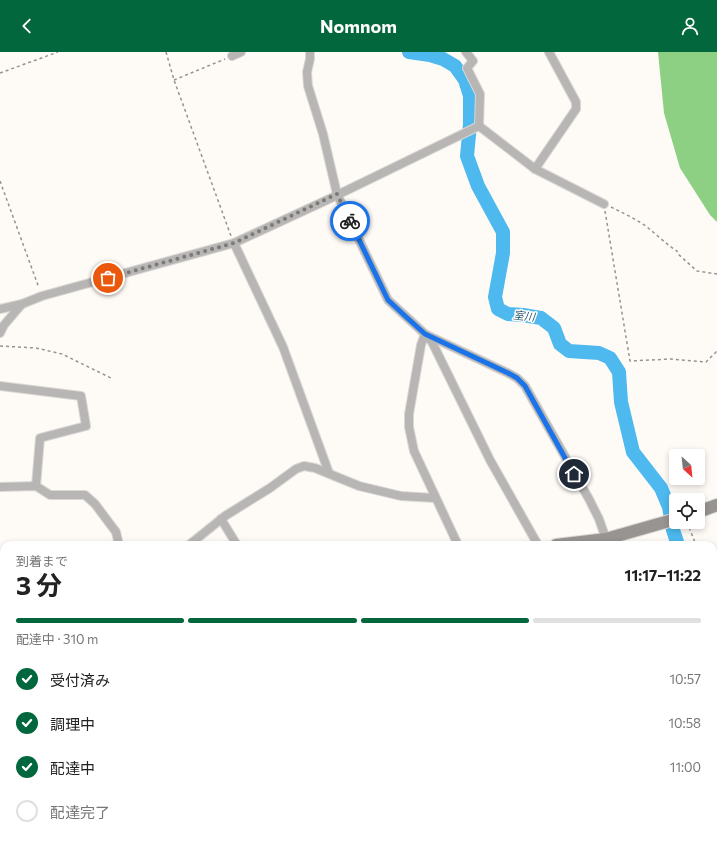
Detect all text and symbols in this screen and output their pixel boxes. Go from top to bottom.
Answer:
icon: back [16,15,38,37]
text: Nomnom [320,15,397,37]
icon: person [679,15,701,37]
courier [330,201,370,241]
icon: bike [339,210,361,232]
pin [91,261,125,295]
icon: bag [97,267,119,289]
water label: 室川 [512,308,537,323]
north arrow [669,449,705,485]
map controls [669,449,705,529]
pin [557,457,591,491]
icon: home [563,463,585,485]
button: locate [669,493,705,529]
text: 到着まで [16,553,68,569]
text: 11:17–11:22 [625,566,701,584]
text: 3 分 [16,569,62,600]
text: 配達中 · 310 m [16,631,98,647]
icon: check [16,668,38,690]
text: 受付済み [50,671,110,689]
text: 10:57 [670,671,701,687]
icon: check [16,712,38,734]
text: 調理中 [50,715,95,733]
text: 10:58 [669,715,701,731]
icon: check [16,756,38,778]
text: 配達中 [50,759,95,777]
text: 11:00 [670,759,701,775]
text: 配達完了 [50,803,110,821]

